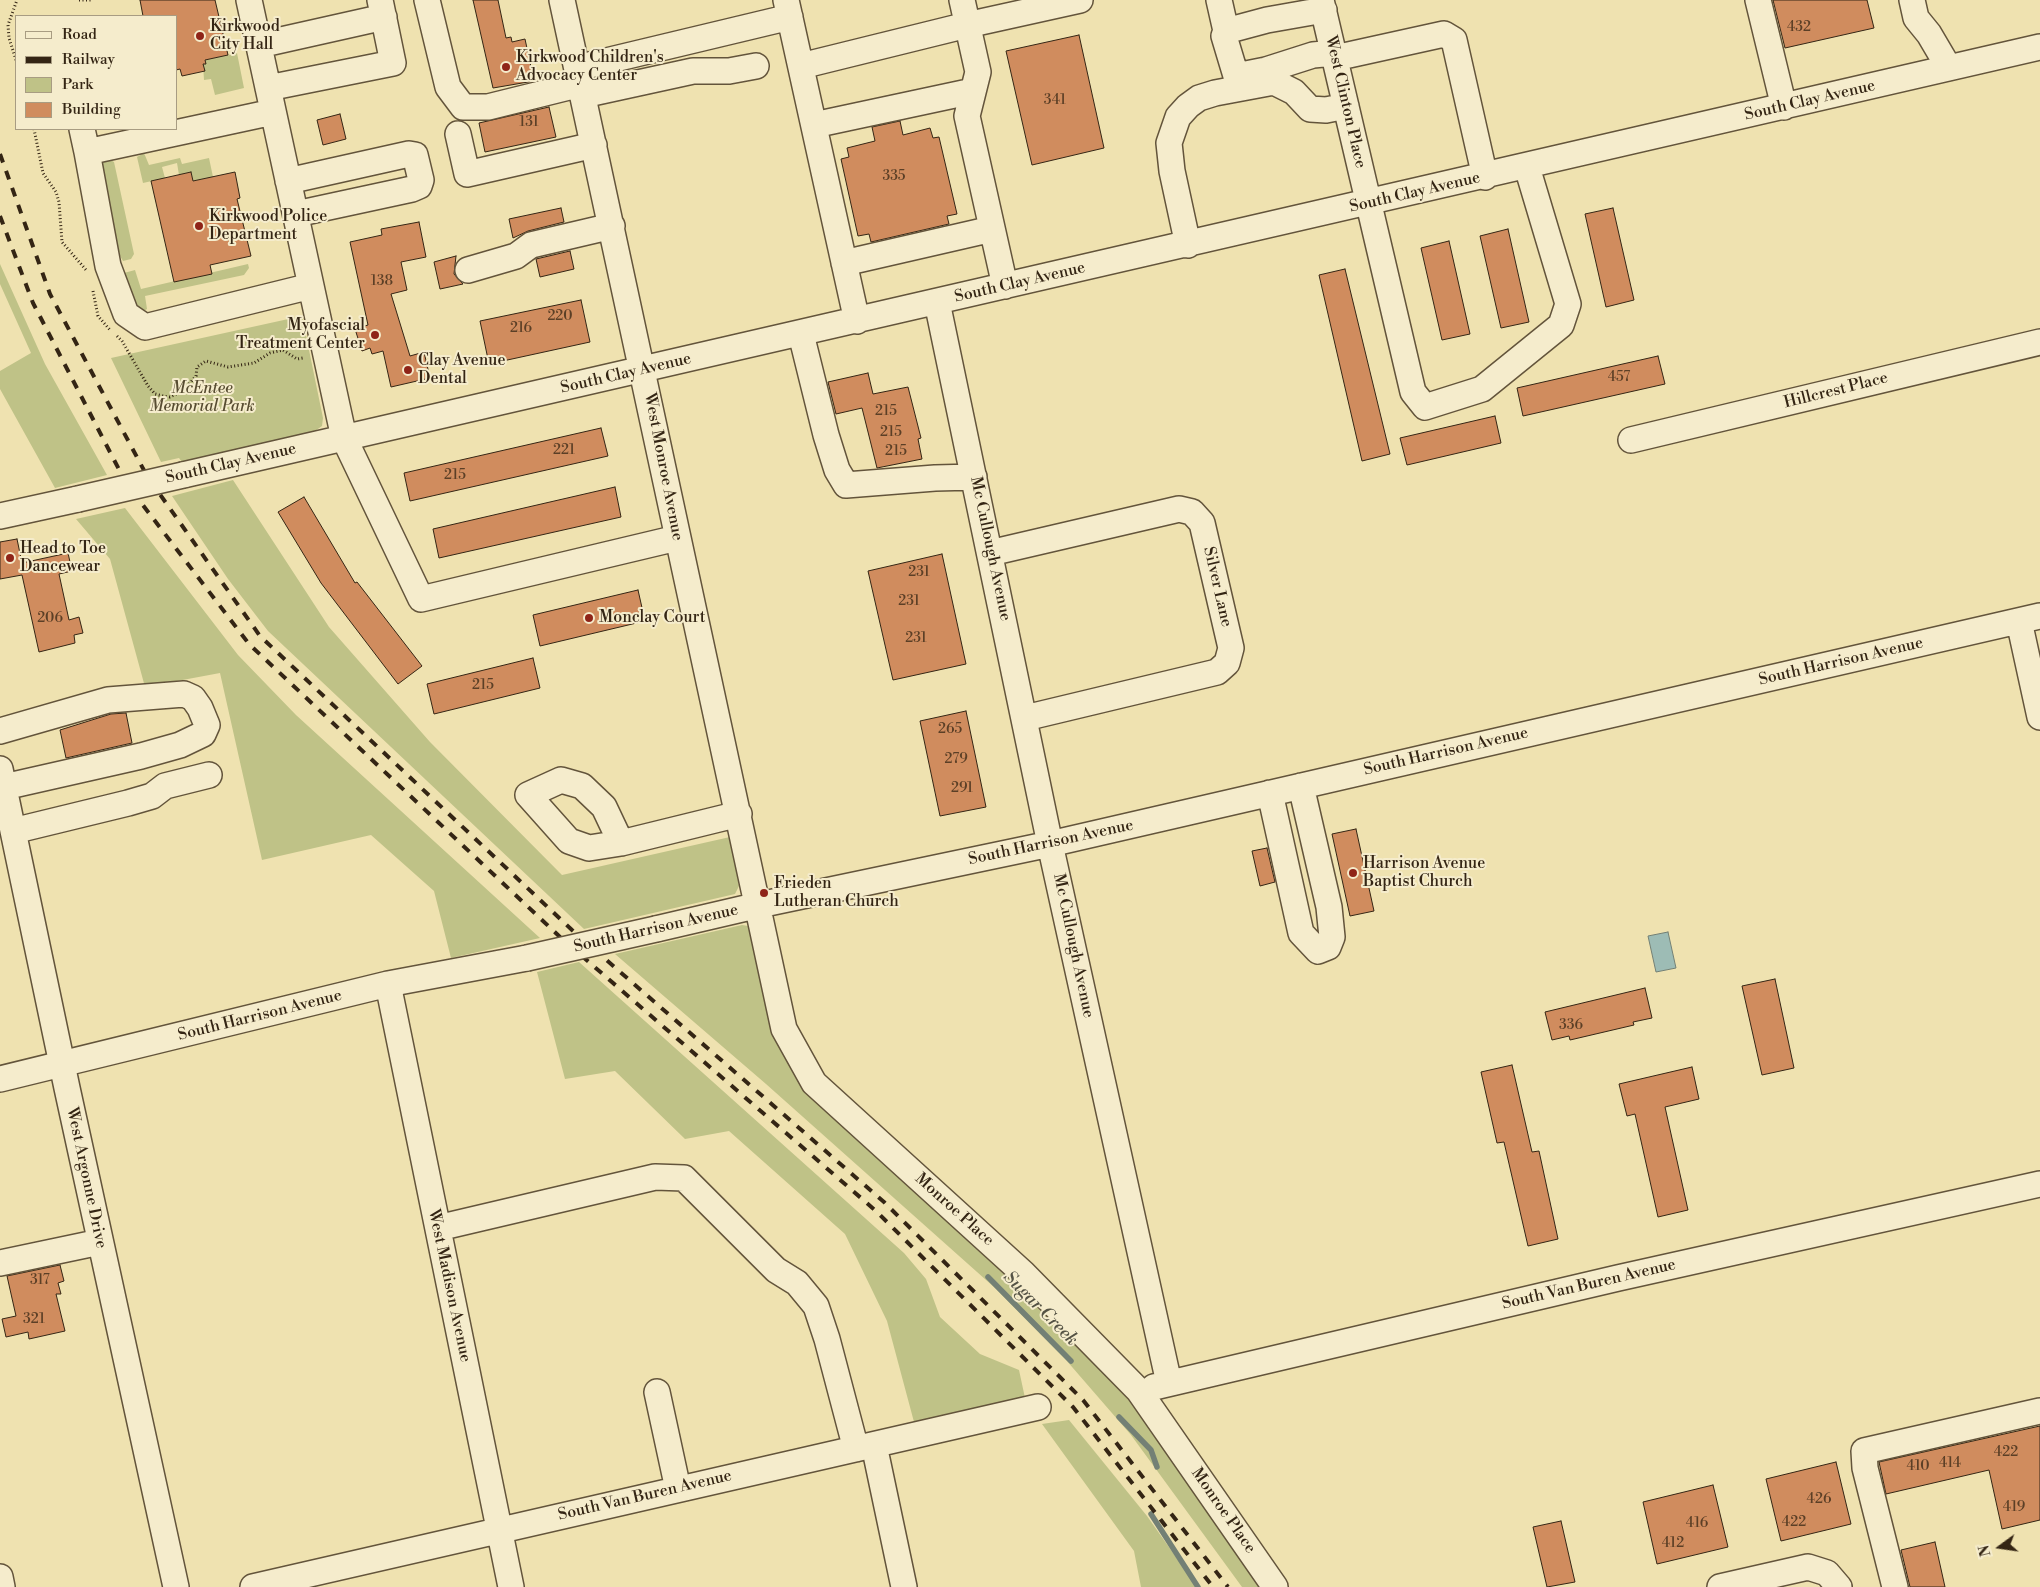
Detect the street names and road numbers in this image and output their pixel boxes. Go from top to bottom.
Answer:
street label: West Clinton Place [1320,34,1370,170]
street label: South Clay Avenue [1743,77,1877,125]
street label: South Clay Avenue [1348,169,1482,217]
street label: South Clay Avenue [953,259,1087,307]
street label: South Clay Avenue [559,350,693,398]
street label: Hillcrest Place [1782,369,1890,413]
street label: West Monroe Avenue [639,391,687,543]
street label: South Clay Avenue [164,440,298,488]
street label: Mc Cullough Avenue [965,475,1015,623]
street label: Silver Lane [1198,545,1236,629]
street label: South Harrison Avenue [1757,634,1925,690]
street label: South Harrison Avenue [1362,724,1530,780]
street label: South Harrison Avenue [967,816,1135,870]
street label: Mc Cullough Avenue [1048,872,1098,1020]
street label: South Harrison Avenue [572,901,740,957]
street label: South Harrison Avenue [176,986,344,1046]
street label: West Argonne Drive [62,1106,110,1250]
street label: Monroe Place [911,1170,997,1250]
street label: West Madison Avenue [423,1208,475,1364]
street label: South Van Buren Avenue [1500,1256,1678,1314]
street label: Monroe Place [1187,1465,1259,1557]
street label: South Van Buren Avenue [556,1467,734,1525]

